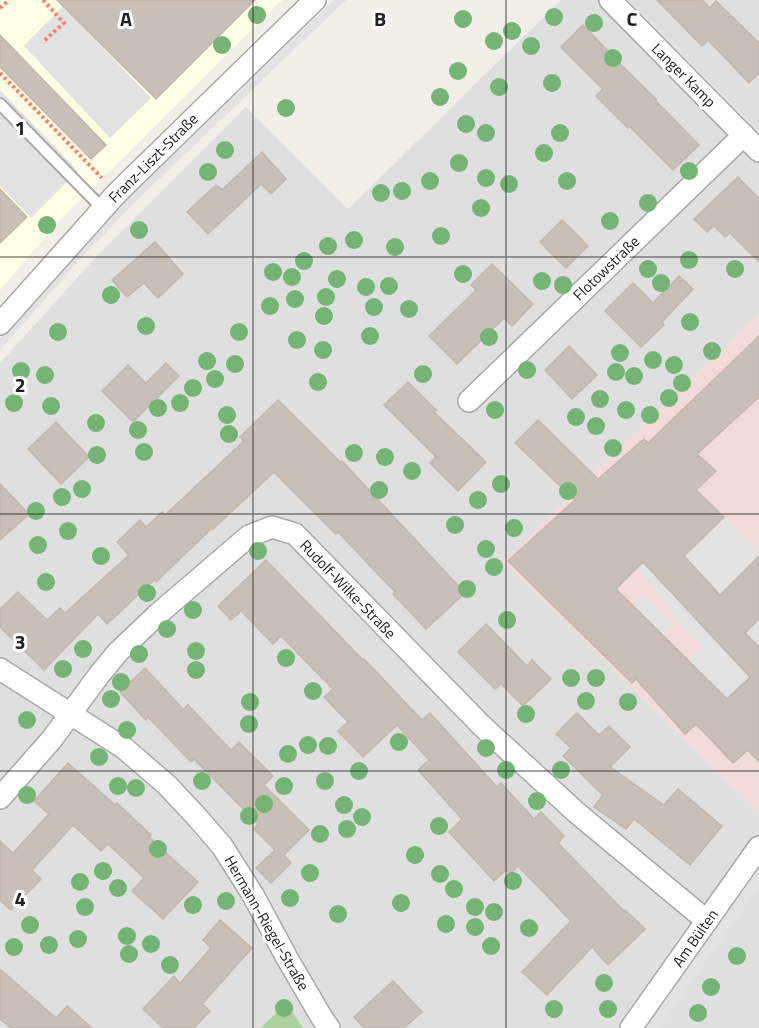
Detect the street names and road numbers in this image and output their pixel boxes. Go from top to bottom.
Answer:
street label: Langer Kamp [647,38,722,113]
street label: Franz-Liszt-Straße [103,108,203,208]
street label: Flotowstraße [568,230,644,306]
street label: Rudolf-Wilke-Straße [295,534,401,644]
street label: Hermann-Riegel-Straße [219,851,315,995]
street label: Am Bülten [667,904,723,972]

